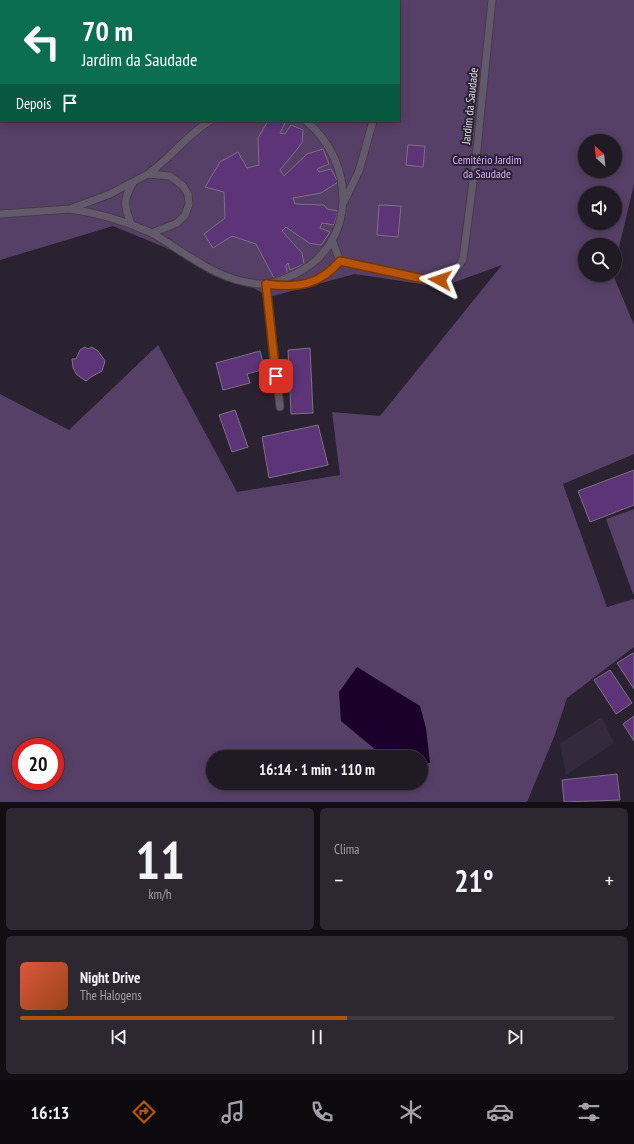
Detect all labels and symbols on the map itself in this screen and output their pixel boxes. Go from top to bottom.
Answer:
street label: Jardim da Saudade [458,67,481,146]
north arrow [578,134,622,178]
park label: Cemitério Jardim da Saudade [453,152,522,181]
position arrow [419,259,461,301]
pin [259,359,293,393]
speed limit sign: 20 [12,738,64,790]

